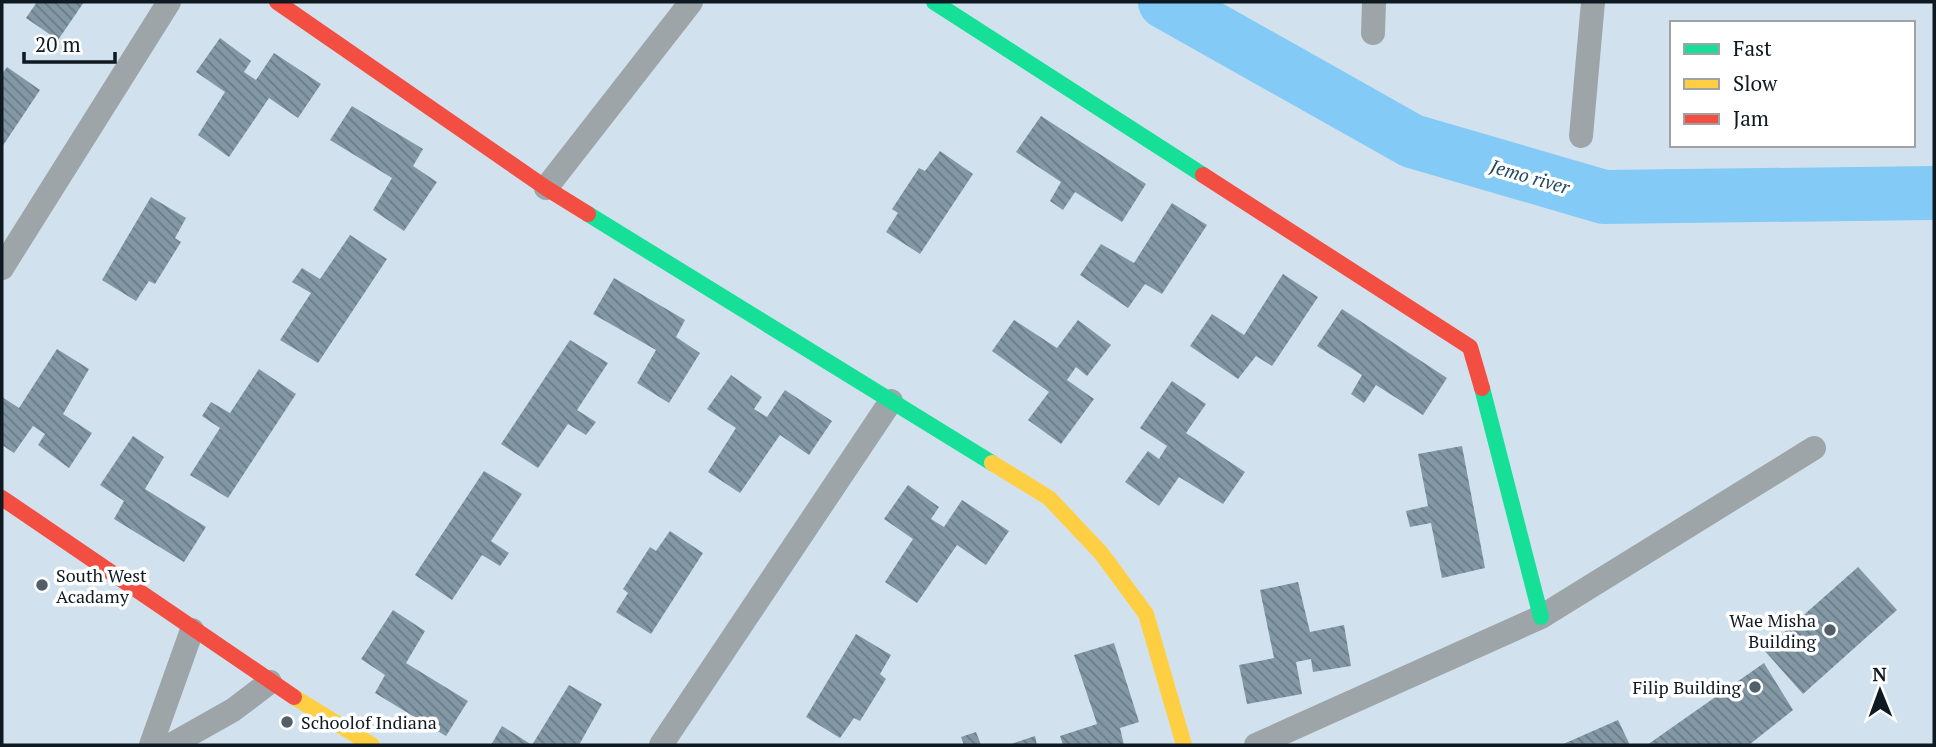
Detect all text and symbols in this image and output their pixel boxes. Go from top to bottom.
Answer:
scale bar [24,21,116,65]
legend [1670,21,1915,147]
text: 20 m [35,30,81,58]
text: Fast [1733,34,1772,62]
text: Slow [1733,69,1778,97]
text: Jam [1733,104,1769,132]
water label: Jemo river [1487,153,1573,199]
place label: South West Acadamy [56,563,147,608]
marker: South West Acadamy [34,577,50,593]
place label: Wae Misha Building [1729,608,1817,653]
marker: Wae Misha Building [1822,622,1838,638]
north arrow [1845,656,1915,726]
text: N [1872,661,1888,686]
place label: Filip Building [1633,675,1742,699]
marker: Filip Building [1747,679,1763,695]
place label: Schoolof Indiana [301,710,437,734]
marker: Schoolof Indiana [279,714,295,730]

